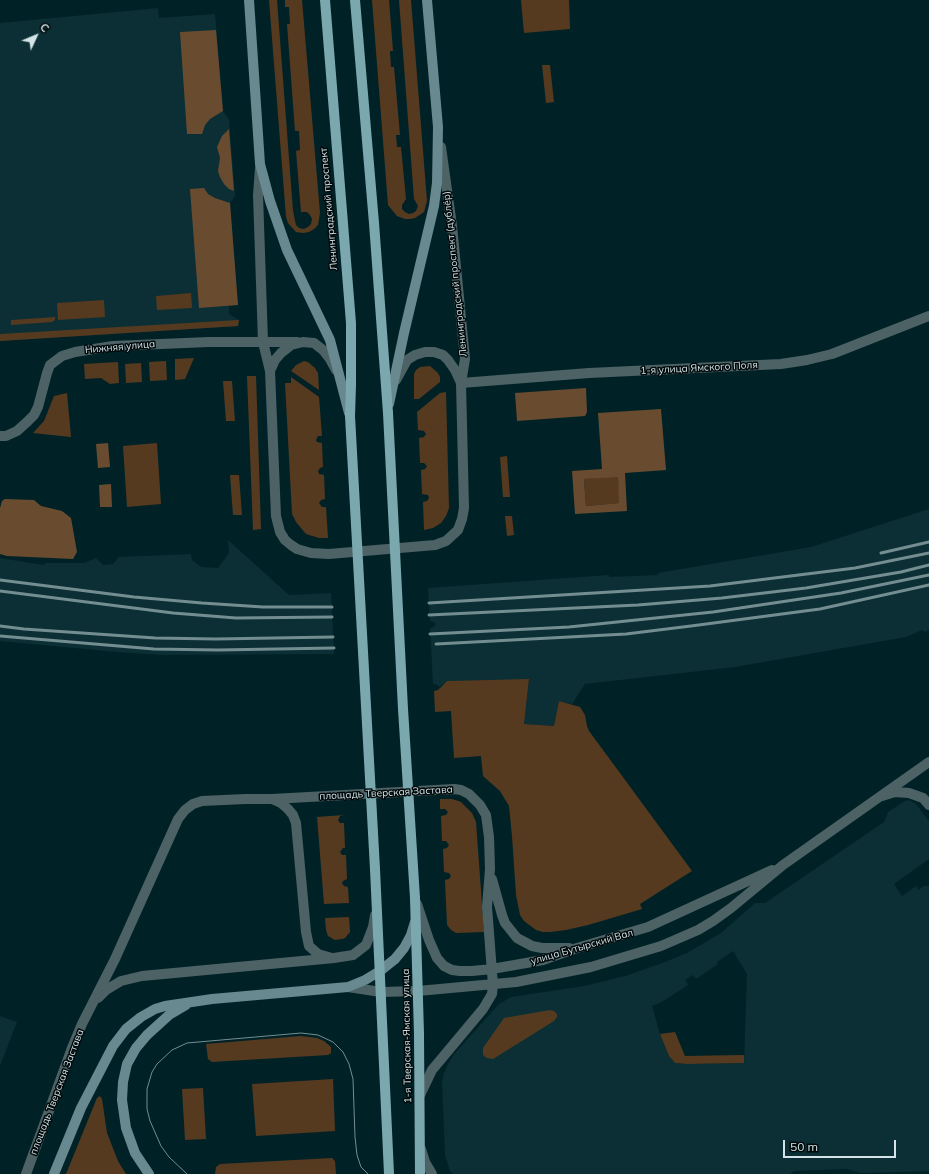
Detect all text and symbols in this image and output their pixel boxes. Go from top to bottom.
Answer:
north arrow [16,16,56,56]
text: С [37,20,52,35]
street label: Ленинградский проспект [318,147,340,271]
street label: Ленинградский проспект (дублёр) [440,190,470,358]
street label: Нижняя улица [84,338,156,356]
street label: 1-я улица Ямского Поля [640,359,758,377]
street label: площадь Тверская Застава [319,784,453,802]
street label: улица Бутырский Вал [530,927,634,967]
street label: 1-я Тверская-Ямская улица [400,969,414,1103]
street label: площадь Тверская Застава [27,1028,87,1156]
scale bar [785,1132,898,1158]
text: 50 m [790,1139,818,1154]

